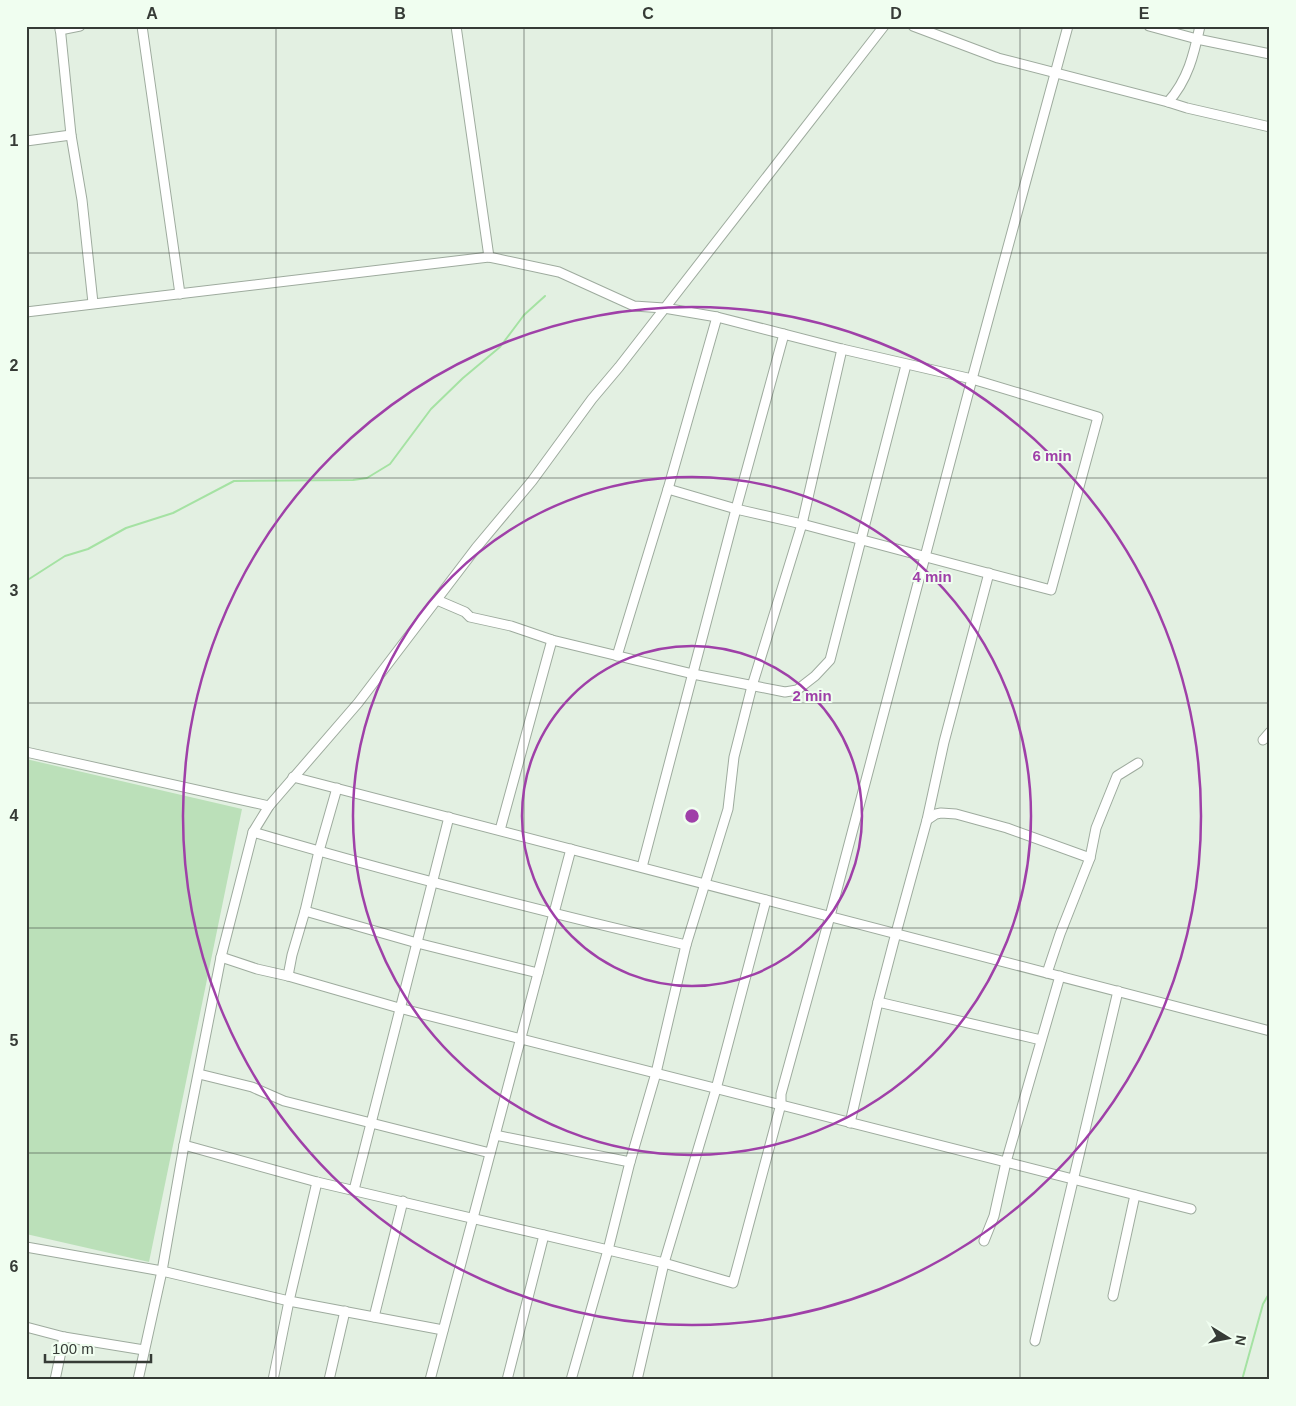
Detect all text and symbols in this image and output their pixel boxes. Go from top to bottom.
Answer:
text: A [146,5,158,22]
text: B [394,5,406,22]
text: C [642,5,654,22]
text: D [890,5,902,22]
text: E [1139,5,1150,22]
text: 1 [10,132,19,149]
text: 2 [10,357,19,374]
text: 6 min [1032,447,1072,464]
text: 4 min [912,568,952,585]
text: 3 [10,582,19,599]
text: 2 min [792,687,832,704]
text: 4 [10,807,19,824]
centre of rings [683,807,701,825]
text: 5 [10,1032,19,1049]
text: 6 [10,1258,19,1275]
north arrow [1204,1314,1254,1364]
scale bar [45,1331,151,1363]
text: N [1232,1334,1250,1347]
text: 100 m [52,1340,94,1357]

